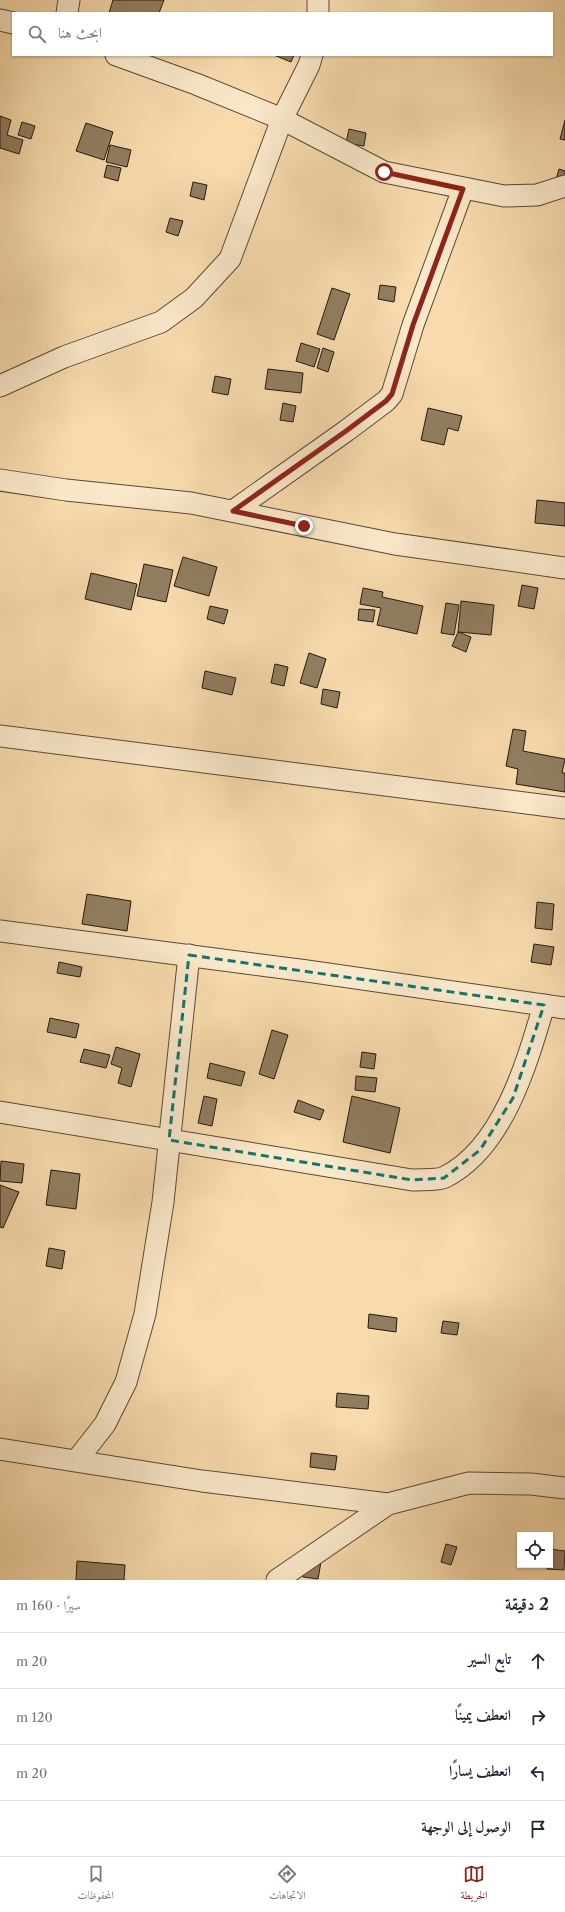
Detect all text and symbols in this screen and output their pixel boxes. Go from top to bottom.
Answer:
search box [12,12,553,56]
icon: search [26,23,48,45]
text: ابحث هنا [58,23,102,42]
route start [375,163,393,181]
route end [295,517,313,535]
map controls [517,1532,553,1568]
button: locate [517,1532,553,1568]
text: 2 دقيقة [505,1594,549,1614]
text: سيرًا · 160 m [16,1597,81,1613]
text: تابع السير [468,1649,511,1668]
icon: ahead [527,1650,549,1672]
text: 20 m [16,1653,47,1669]
text: انعطف يمينًا [455,1705,511,1724]
icon: right [527,1706,549,1728]
text: 120 m [16,1709,53,1725]
text: انعطف يسارًا [449,1761,511,1780]
icon: left [527,1762,549,1784]
text: 20 m [16,1765,47,1781]
text: الوصول إلى الوجهة [421,1817,511,1836]
icon: arrive [527,1818,549,1840]
tab: المحفوظات [78,1863,114,1906]
tab: الاتجاهات [269,1863,306,1906]
tab: الخريطة [461,1863,487,1906]

